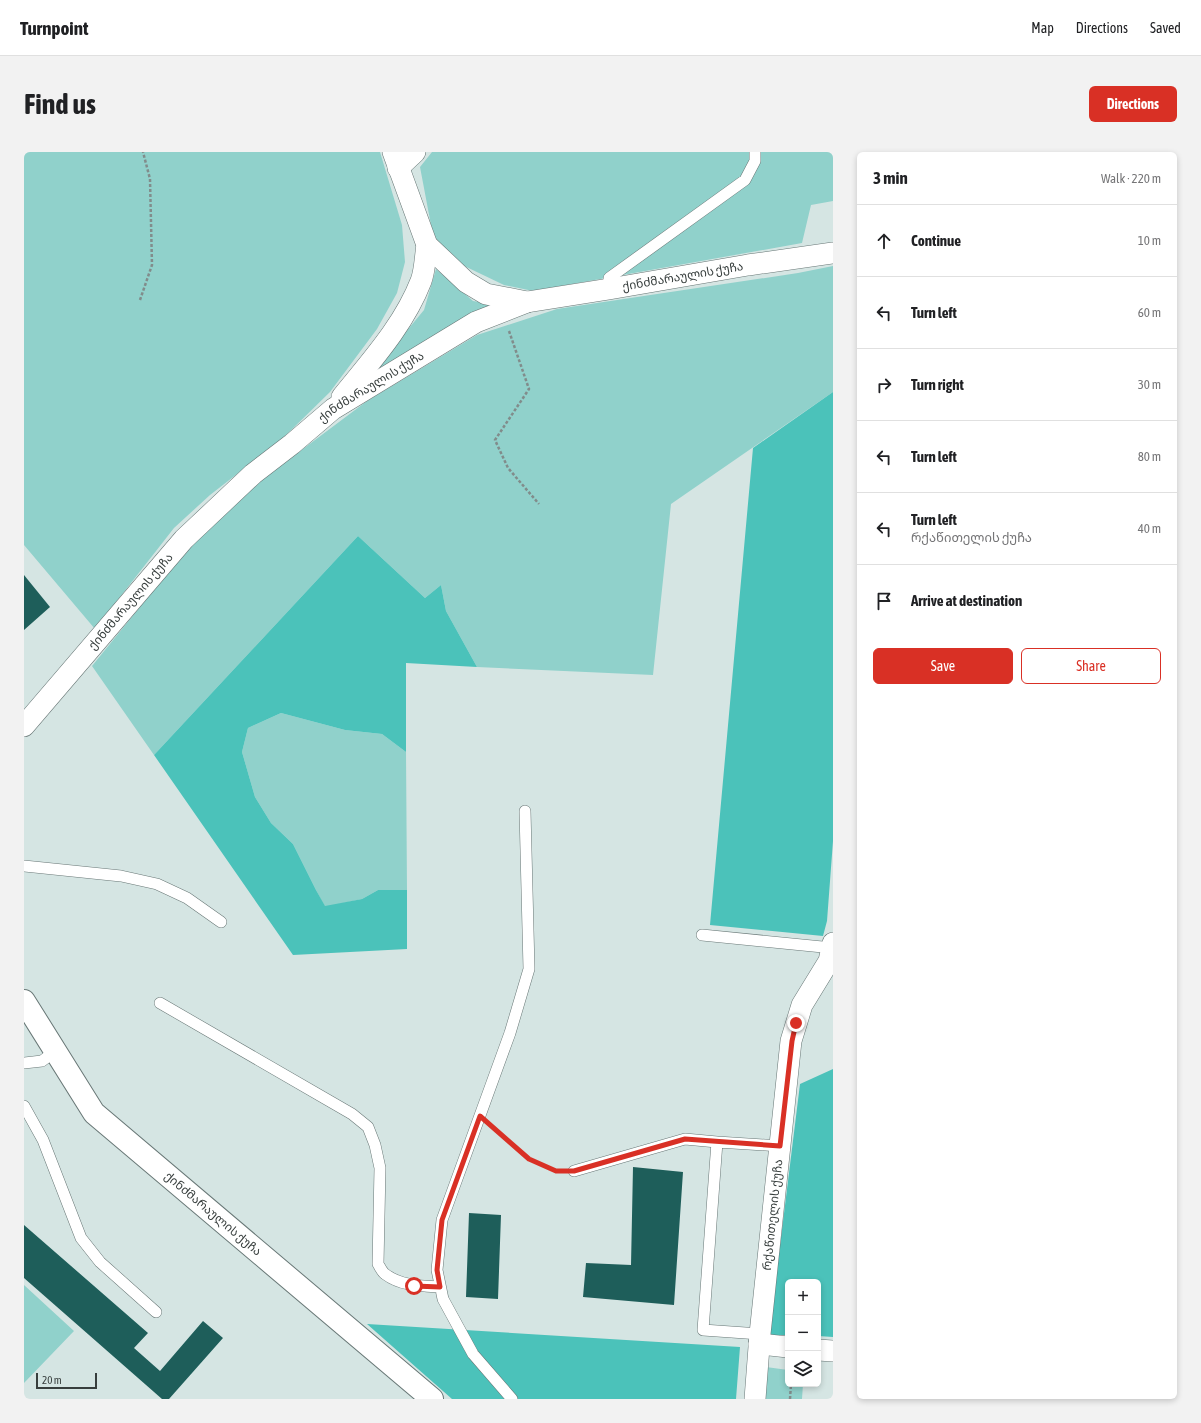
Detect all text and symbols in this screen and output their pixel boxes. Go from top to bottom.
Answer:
text: Turnpoint [20,17,88,39]
text: Map [1031,20,1054,36]
text: Directions [1076,20,1128,36]
text: Saved [1150,20,1181,36]
button: Directions [1089,86,1177,122]
text: Find us [24,88,96,120]
text: 3 min [873,168,908,188]
text: Walk · 220 m [1101,171,1161,186]
icon: ahead [873,230,895,252]
text: Continue [911,232,961,249]
text: 10 m [1138,233,1161,248]
street label: ქინძმარაულის ქუჩა [621,259,744,294]
icon: left [873,302,895,324]
text: Turn left [911,304,957,321]
text: 60 m [1138,305,1161,320]
street label: ქინძმარაულის ქუჩა [315,348,427,426]
icon: right [873,374,895,396]
text: Turn right [911,376,964,393]
text: 30 m [1138,377,1161,392]
icon: left [873,446,895,468]
text: Turn left [911,448,957,465]
text: 80 m [1138,449,1161,464]
text: Turn left [911,511,957,528]
icon: left [873,518,895,540]
text: 40 m [1138,521,1161,536]
text: რქაწითელის ქუჩა [911,530,1032,545]
street label: ქინძმარაულის ქუჩა [85,550,176,652]
icon: arrive [873,590,895,612]
text: Arrive at destination [911,592,1022,609]
button: Save [873,648,1013,684]
button: Share [1021,648,1161,684]
route end [787,1014,805,1032]
street label: რქაწითელის ქუჩა [760,1159,785,1271]
street label: ქინძმარაულის ქუჩა [162,1169,264,1259]
route start [405,1277,423,1295]
map controls [785,1279,821,1387]
button: + [785,1279,821,1315]
button: − [785,1315,821,1351]
button: layers [785,1351,821,1387]
scale bar [36,1371,97,1390]
text: 20 m [42,1374,62,1386]

